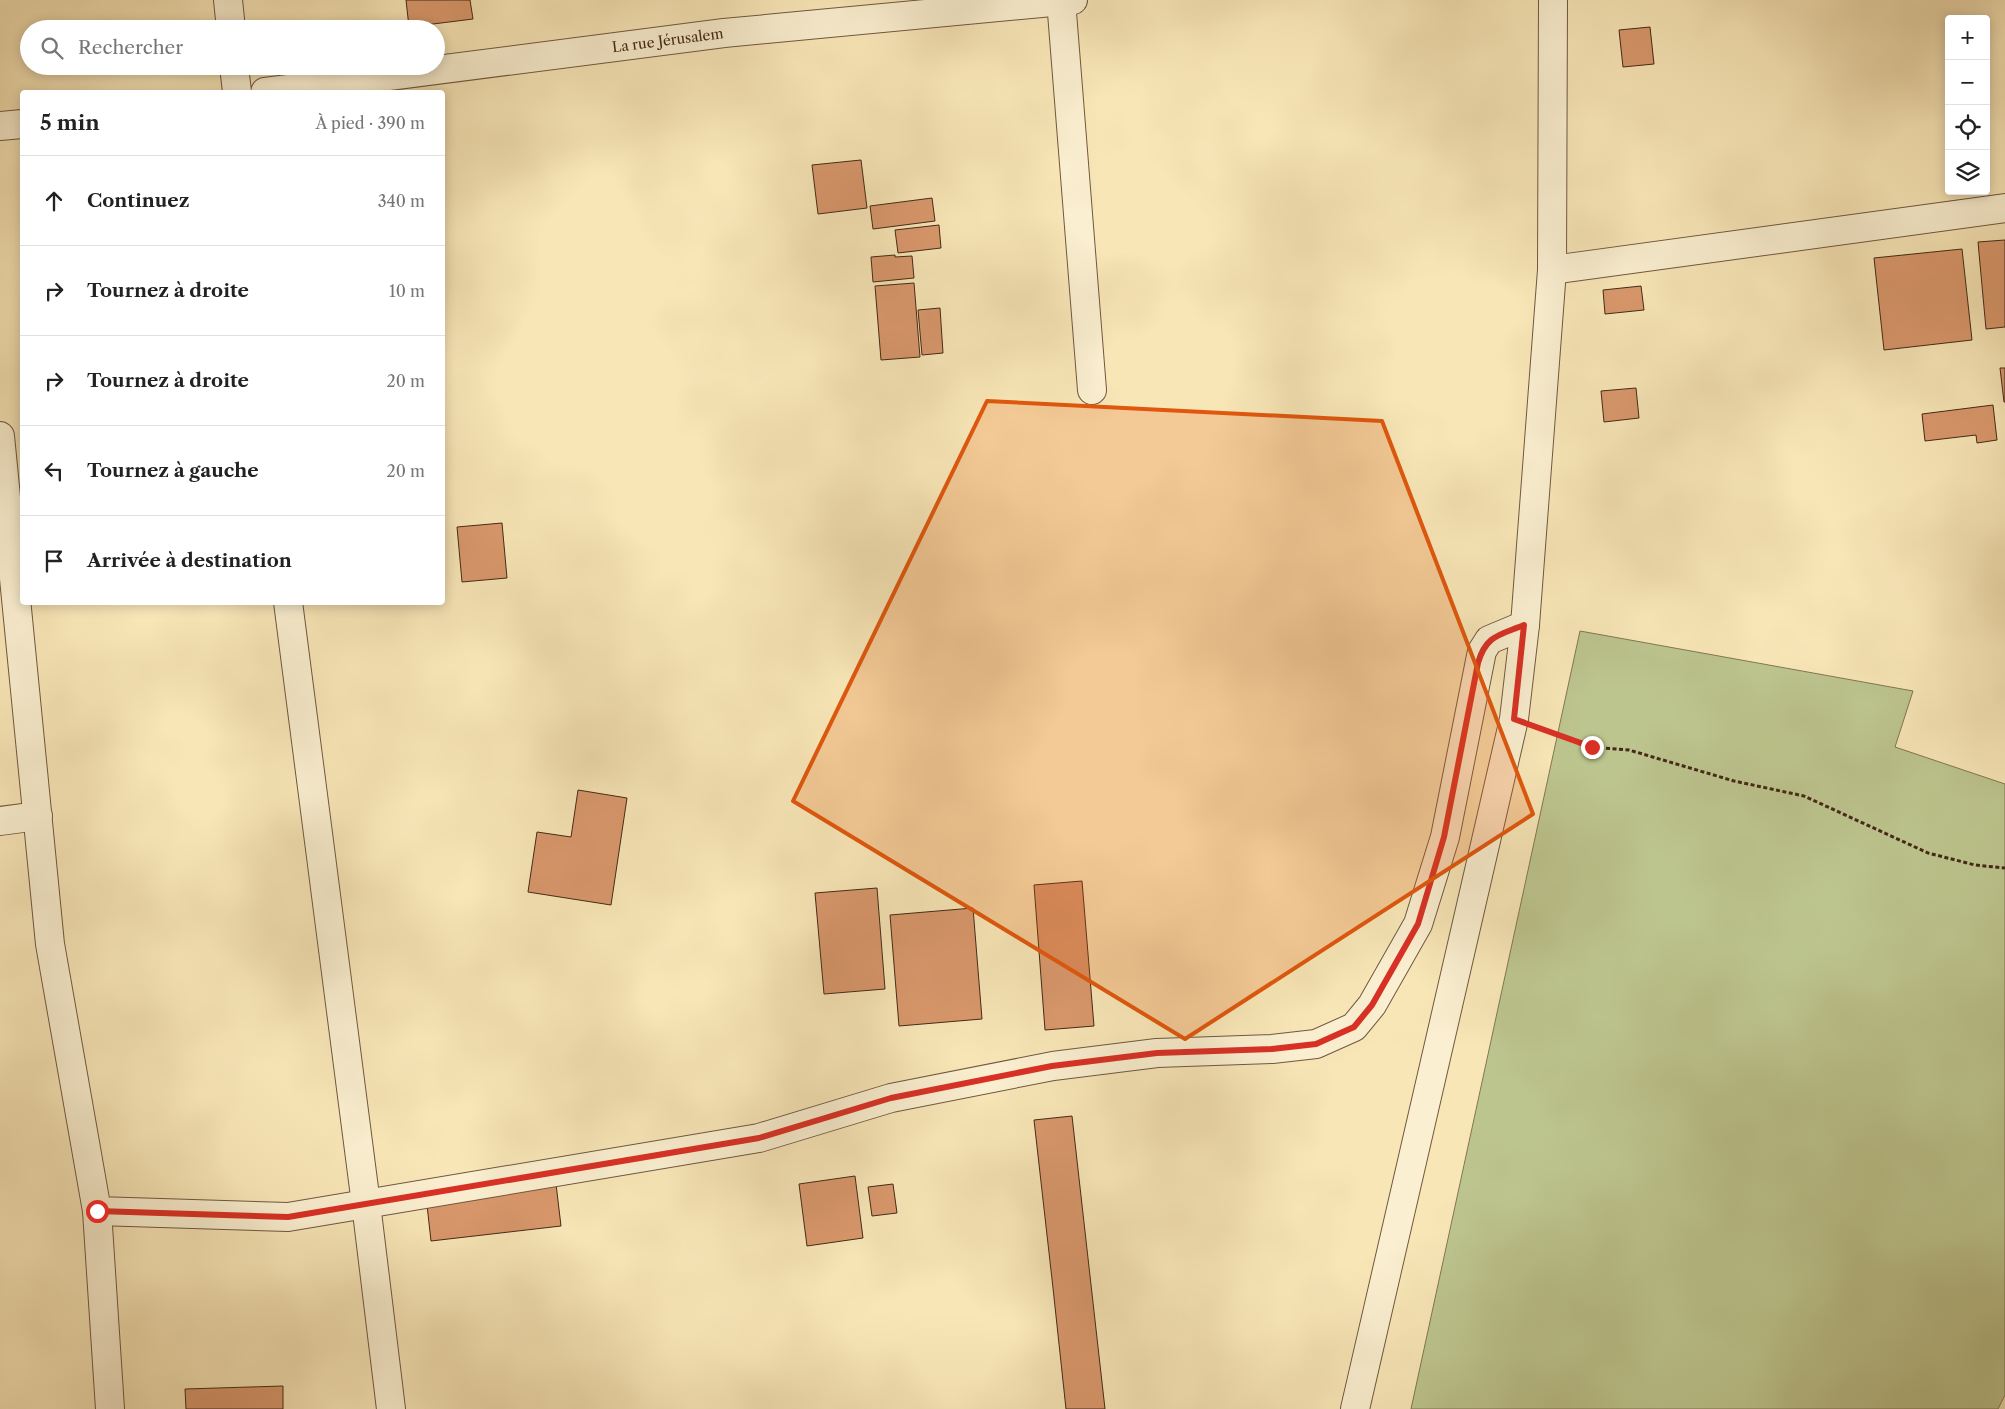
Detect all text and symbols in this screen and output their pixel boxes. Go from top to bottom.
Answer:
map controls [1945,15,1990,195]
button: + [1945,15,1990,60]
search box [20,20,445,75]
street label: La rue Jérusalem [611,24,724,56]
icon: search [38,34,66,62]
text: Rechercher [78,36,183,59]
button: − [1945,60,1990,105]
button: locate [1945,105,1990,150]
text: 5 min [40,110,100,135]
text: À pied · 390 m [316,113,425,133]
button: layers [1945,150,1990,195]
icon: ahead [40,187,68,215]
text: Continuez [87,189,189,212]
text: 340 m [378,191,425,211]
icon: right [40,277,68,305]
text: Tournez à droite [87,279,249,302]
text: 10 m [389,281,425,301]
icon: right [40,367,68,395]
text: Tournez à droite [87,369,249,392]
text: 20 m [386,371,425,391]
icon: left [40,457,68,485]
text: Tournez à gauche [87,459,259,482]
text: 20 m [386,461,425,481]
icon: arrive [40,547,68,575]
text: Arrivée à destination [87,549,292,572]
route end [1581,736,1604,759]
route start [86,1200,109,1223]

